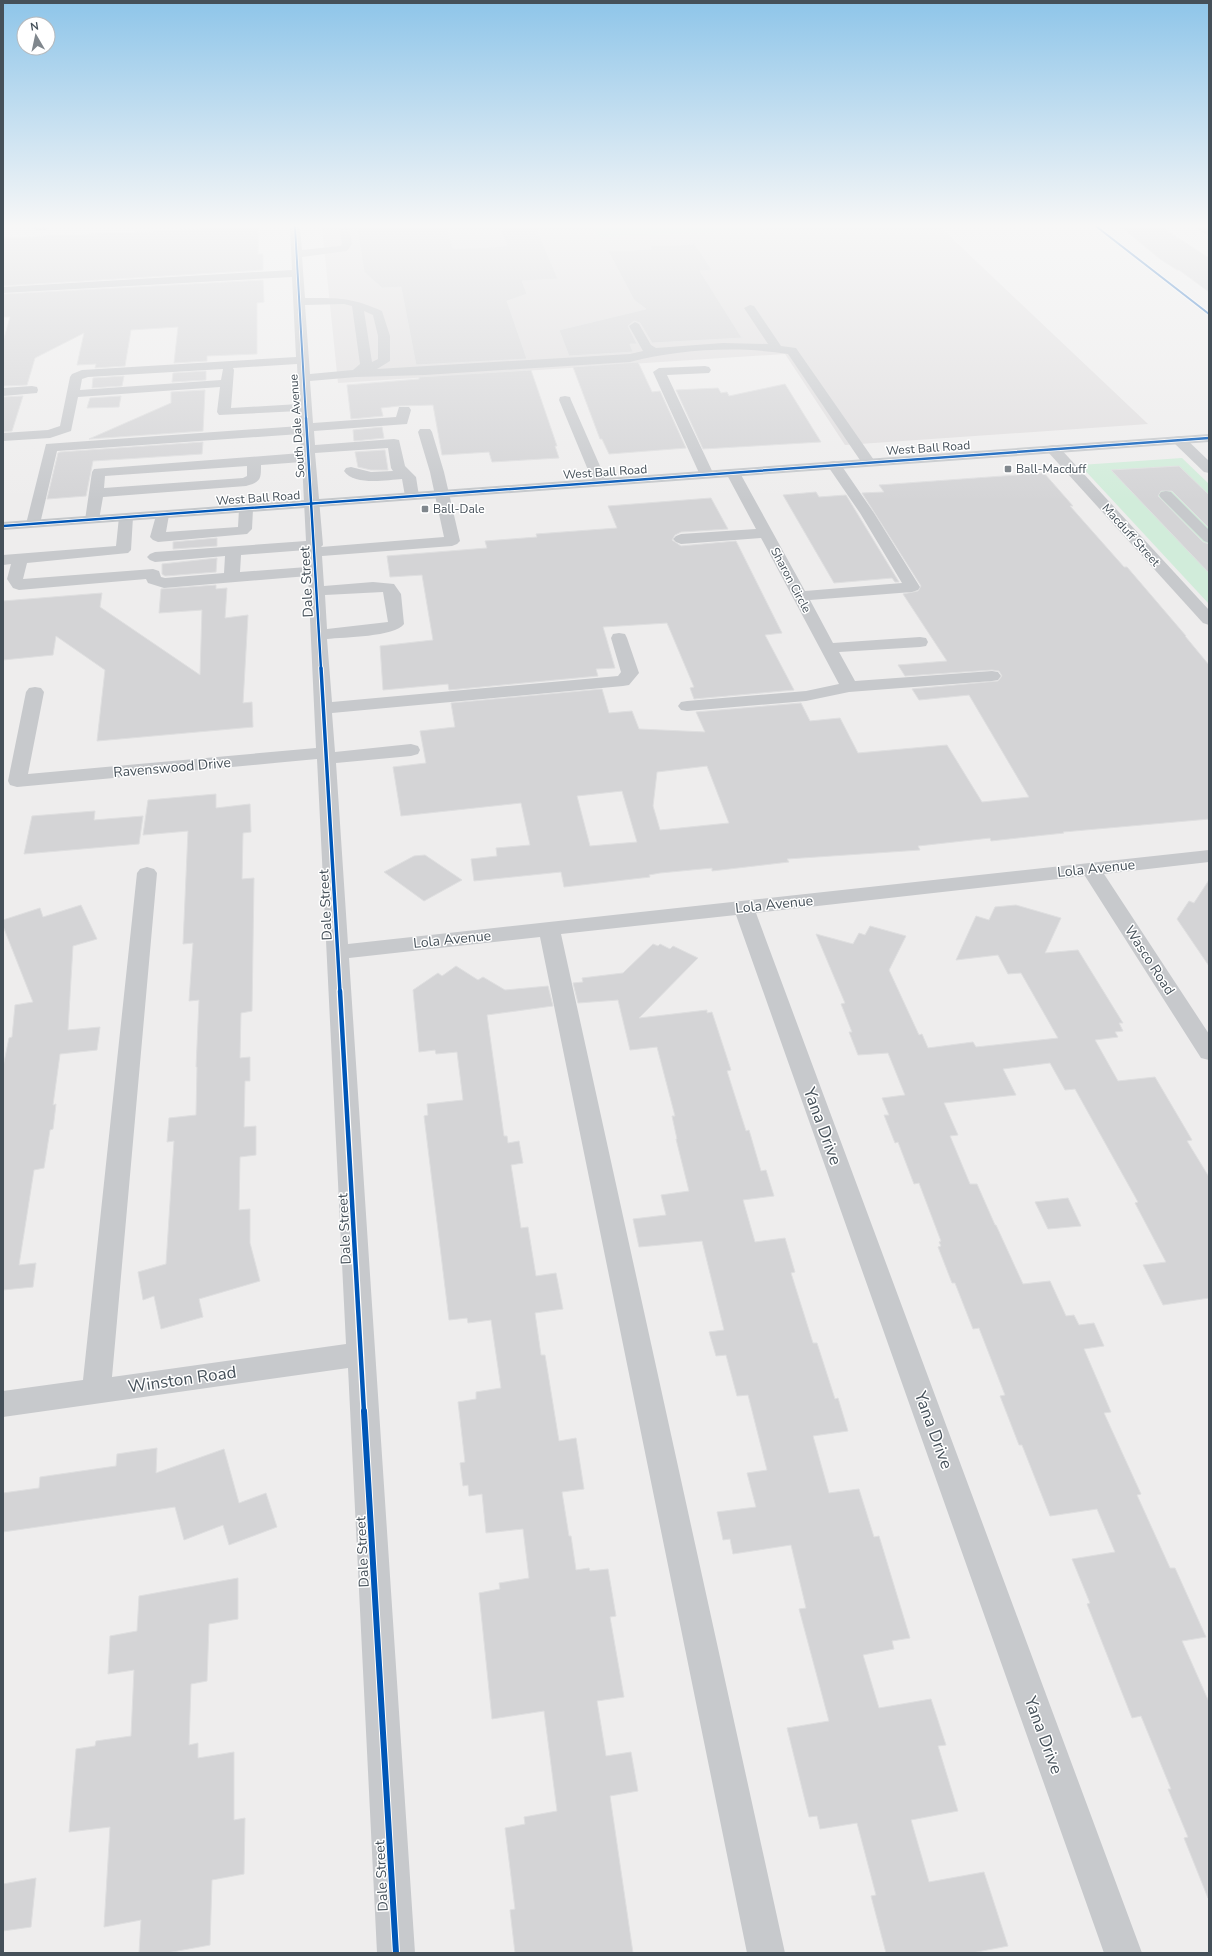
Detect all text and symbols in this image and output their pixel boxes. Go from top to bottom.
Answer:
north arrow [16,16,56,56]
text: N [29,19,40,35]
street label: South Dale Avenue [285,374,309,478]
street label: West Ball Road [885,437,971,459]
street label: West Ball Road [562,461,648,483]
place label: Ball-Macduff [1016,461,1087,477]
marker: Ball-Macduff [1003,464,1013,474]
street label: West Ball Road [215,487,301,509]
street label: Macduff Street [1098,500,1164,570]
place label: Ball-Dale [433,501,485,517]
marker: Ball-Dale [420,504,430,514]
street label: Sharon Circle [767,545,815,615]
street label: Dale Street [295,546,318,618]
street label: Ravenswood Drive [112,753,232,782]
street label: Lola Avenue [1056,855,1136,882]
street label: Dale Street [314,869,337,941]
street label: Lola Avenue [734,891,814,918]
street label: Wasco Road [1120,922,1179,999]
street label: Lola Avenue [412,926,492,953]
street label: Yana Drive [797,1083,847,1168]
street label: Dale Street [333,1193,356,1265]
street label: Winston Road [126,1361,238,1398]
street label: Yana Drive [908,1387,958,1472]
street label: Dale Street [351,1516,374,1588]
street label: Yana Drive [1018,1692,1068,1777]
street label: Dale Street [370,1840,393,1912]

